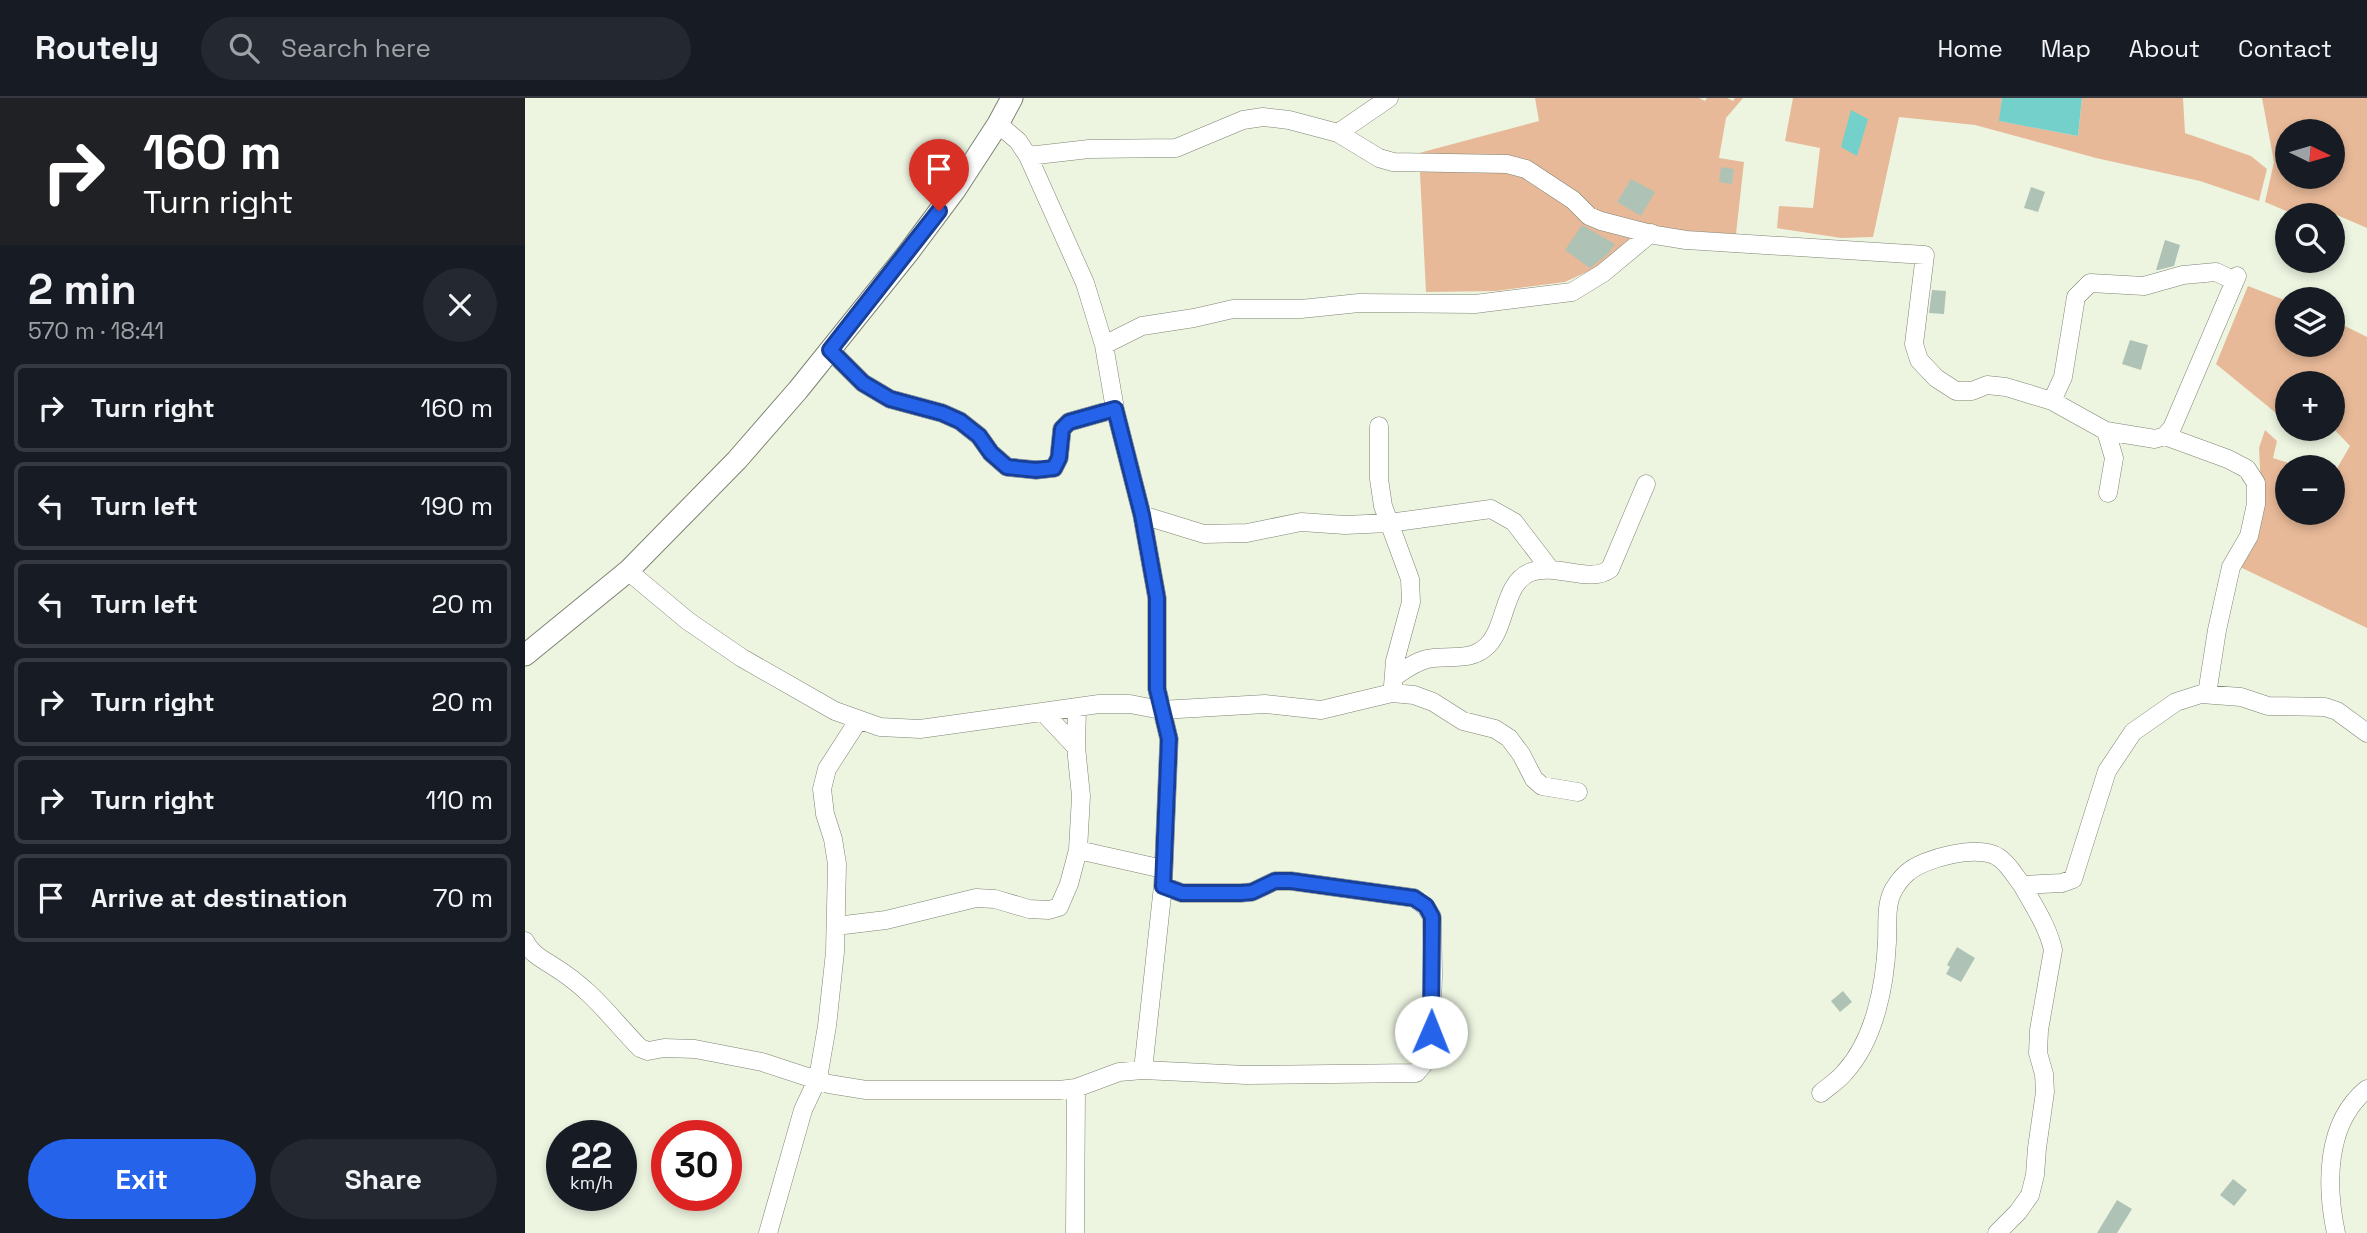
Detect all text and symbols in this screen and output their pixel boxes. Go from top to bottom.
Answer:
search box [201,17,691,80]
text: Routely [35,27,159,69]
icon: search [225,29,263,67]
text: Search here [281,31,431,65]
text: Home [1937,33,2003,64]
text: Map [2041,33,2091,64]
text: About [2129,33,2200,64]
text: Contact [2238,33,2332,64]
north arrow [2275,119,2345,189]
map controls [2275,119,2345,525]
text: 160 m [143,121,281,183]
icon: right [28,126,119,217]
pin [909,139,969,211]
icon: arrive [920,150,958,188]
text: Turn right [143,182,293,222]
button: search [2275,203,2345,273]
text: 2 min [28,263,137,316]
button: close [423,268,497,342]
button: layers [2275,287,2345,357]
text: 570 m · 18:41 [28,316,164,346]
button: + [2275,371,2345,441]
icon: right [32,389,70,427]
text: Turn right [91,391,215,425]
text: 160 m [421,391,493,425]
button: − [2275,455,2345,525]
icon: left [32,487,70,525]
text: Turn left [91,489,198,523]
text: 190 m [421,489,493,523]
icon: left [32,585,70,623]
text: Turn left [91,587,198,621]
text: 20 m [432,587,493,621]
icon: right [32,683,70,721]
text: Turn right [91,685,215,719]
text: 20 m [432,685,493,719]
icon: right [32,781,70,819]
text: Turn right [91,783,215,817]
text: 110 m [426,783,493,817]
icon: arrive [32,879,70,917]
text: Arrive at destination [91,881,348,915]
text: 70 m [433,881,493,915]
position arrow [1394,995,1468,1069]
speed limit sign: 30 [651,1120,742,1211]
text: 22 [571,1134,612,1178]
button: Exit [28,1139,256,1219]
button: Share [270,1139,497,1219]
text: km/h [570,1171,613,1194]

